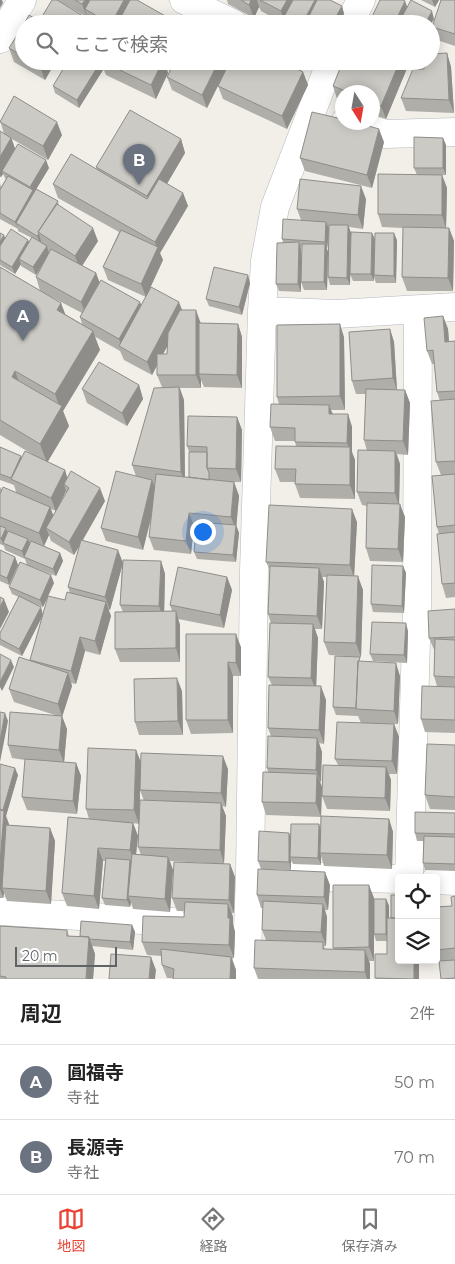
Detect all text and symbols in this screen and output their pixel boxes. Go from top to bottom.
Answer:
search box [15,15,440,70]
icon: search [33,29,61,57]
text: ここで検索 [73,33,168,56]
north arrow [335,85,380,130]
pin: B [123,144,155,185]
pin: A [7,300,39,341]
your location [190,519,216,545]
map controls [395,874,440,964]
button: locate [395,874,440,919]
button: layers [395,919,440,964]
scale bar [15,944,118,967]
text: 20 m [22,947,58,965]
text: 周辺 [20,1001,62,1026]
text: 2件 [410,1004,435,1023]
text: 圓福寺 [67,1061,124,1084]
text: A [30,1073,42,1092]
text: 50 m [394,1073,435,1092]
text: 寺社 [67,1088,99,1107]
text: 長源寺 [67,1136,124,1159]
text: B [30,1148,42,1167]
text: 70 m [394,1148,435,1167]
text: 寺社 [67,1163,99,1182]
tab: 地図 [57,1205,85,1255]
tab: 経路 [199,1205,227,1255]
tab: 保存済み [342,1205,398,1255]

